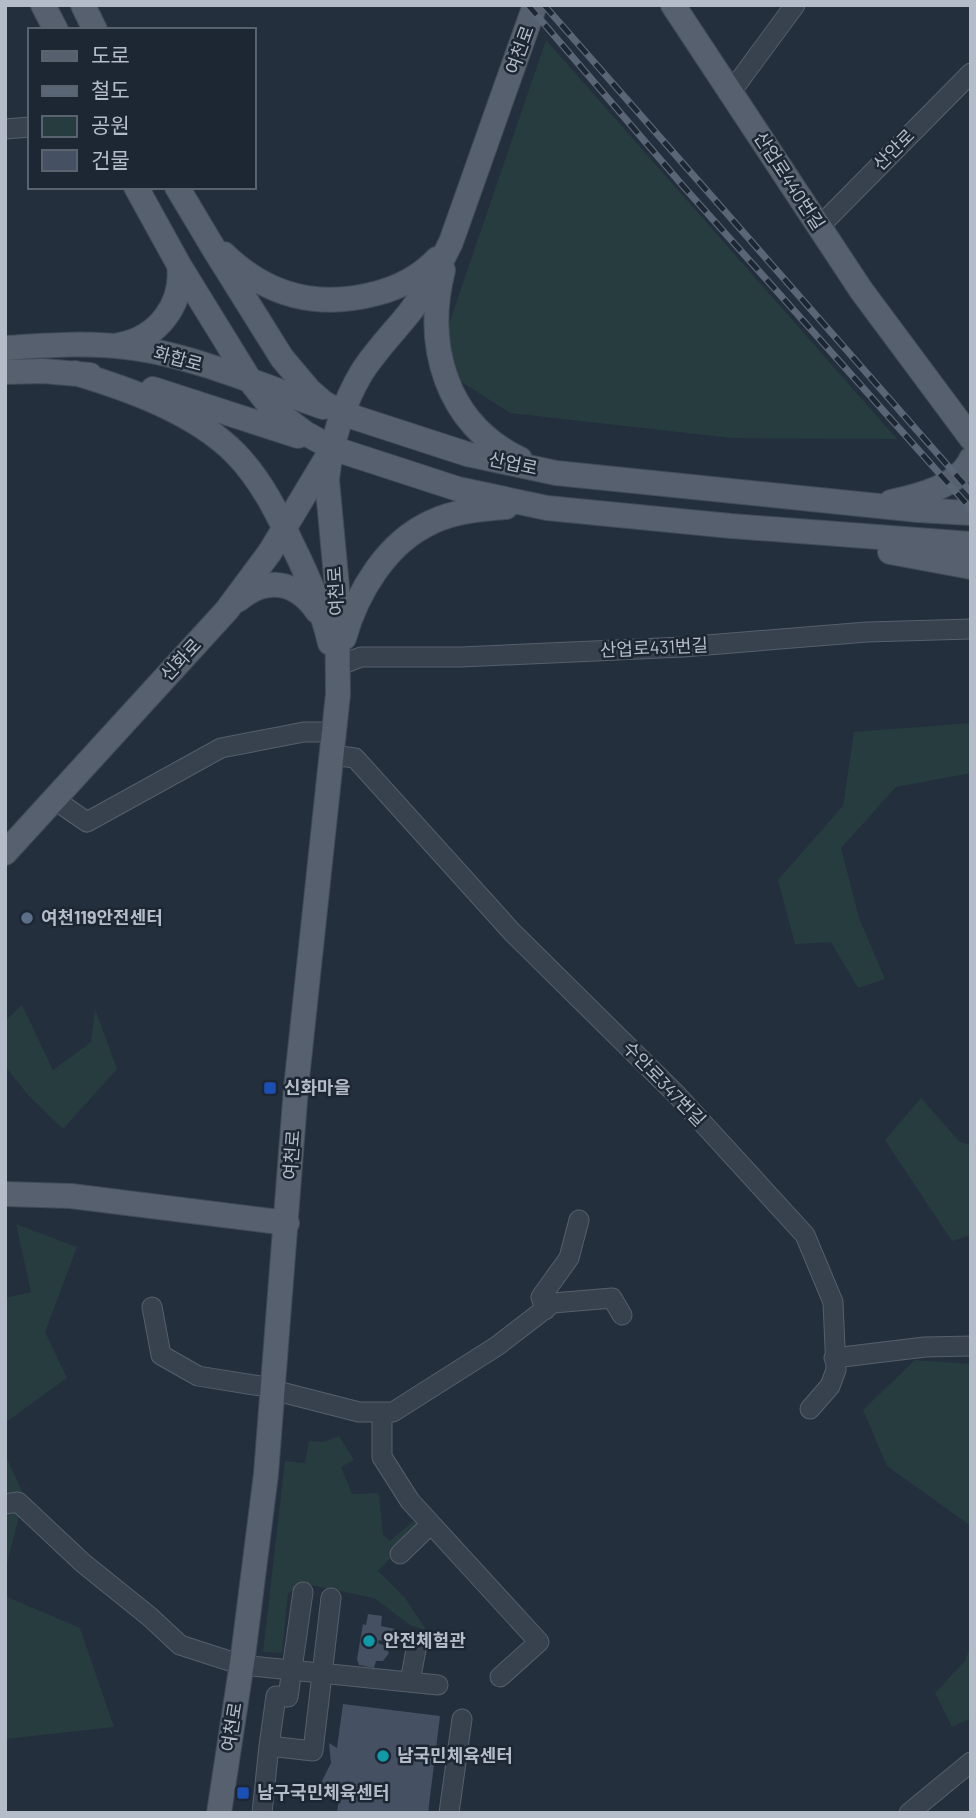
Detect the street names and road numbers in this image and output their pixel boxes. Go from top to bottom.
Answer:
street label: 여천로 [500,23,538,77]
street label: 산안로 [868,124,919,175]
street label: 산업로440번길 [750,127,830,234]
street label: 화합로 [151,341,205,375]
street label: 산업로 [487,447,540,479]
street label: 여천로 [323,566,347,616]
street label: 산업로431번길 [599,633,709,661]
street label: 신화로 [155,634,205,685]
street label: 수안로347번길 [619,1036,711,1130]
street label: 여천로 [278,1129,304,1180]
street label: 여천로 [216,1701,246,1753]

